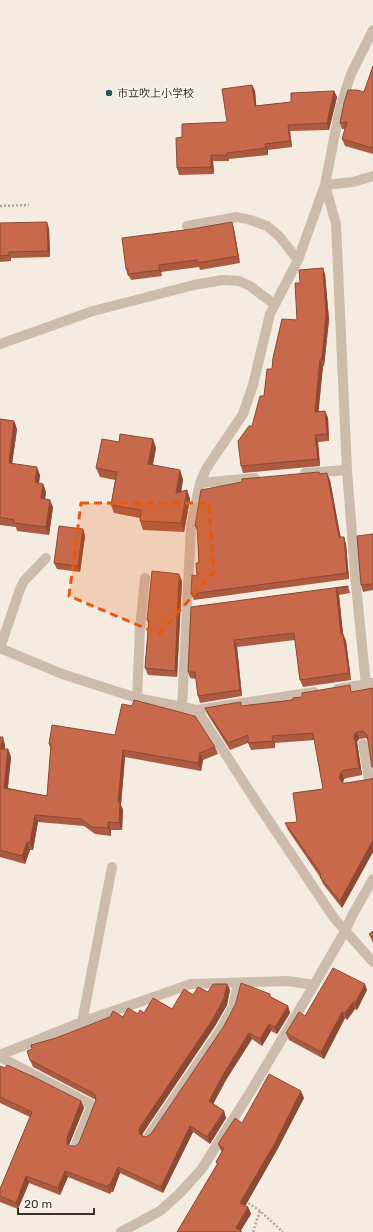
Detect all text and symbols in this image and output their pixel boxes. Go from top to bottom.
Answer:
place label: 市立吹上小学校 [117,87,194,100]
marker: 市立吹上小学校 [104,88,114,98]
scale bar [18,1190,94,1216]
text: 20 m [24,1197,52,1211]

